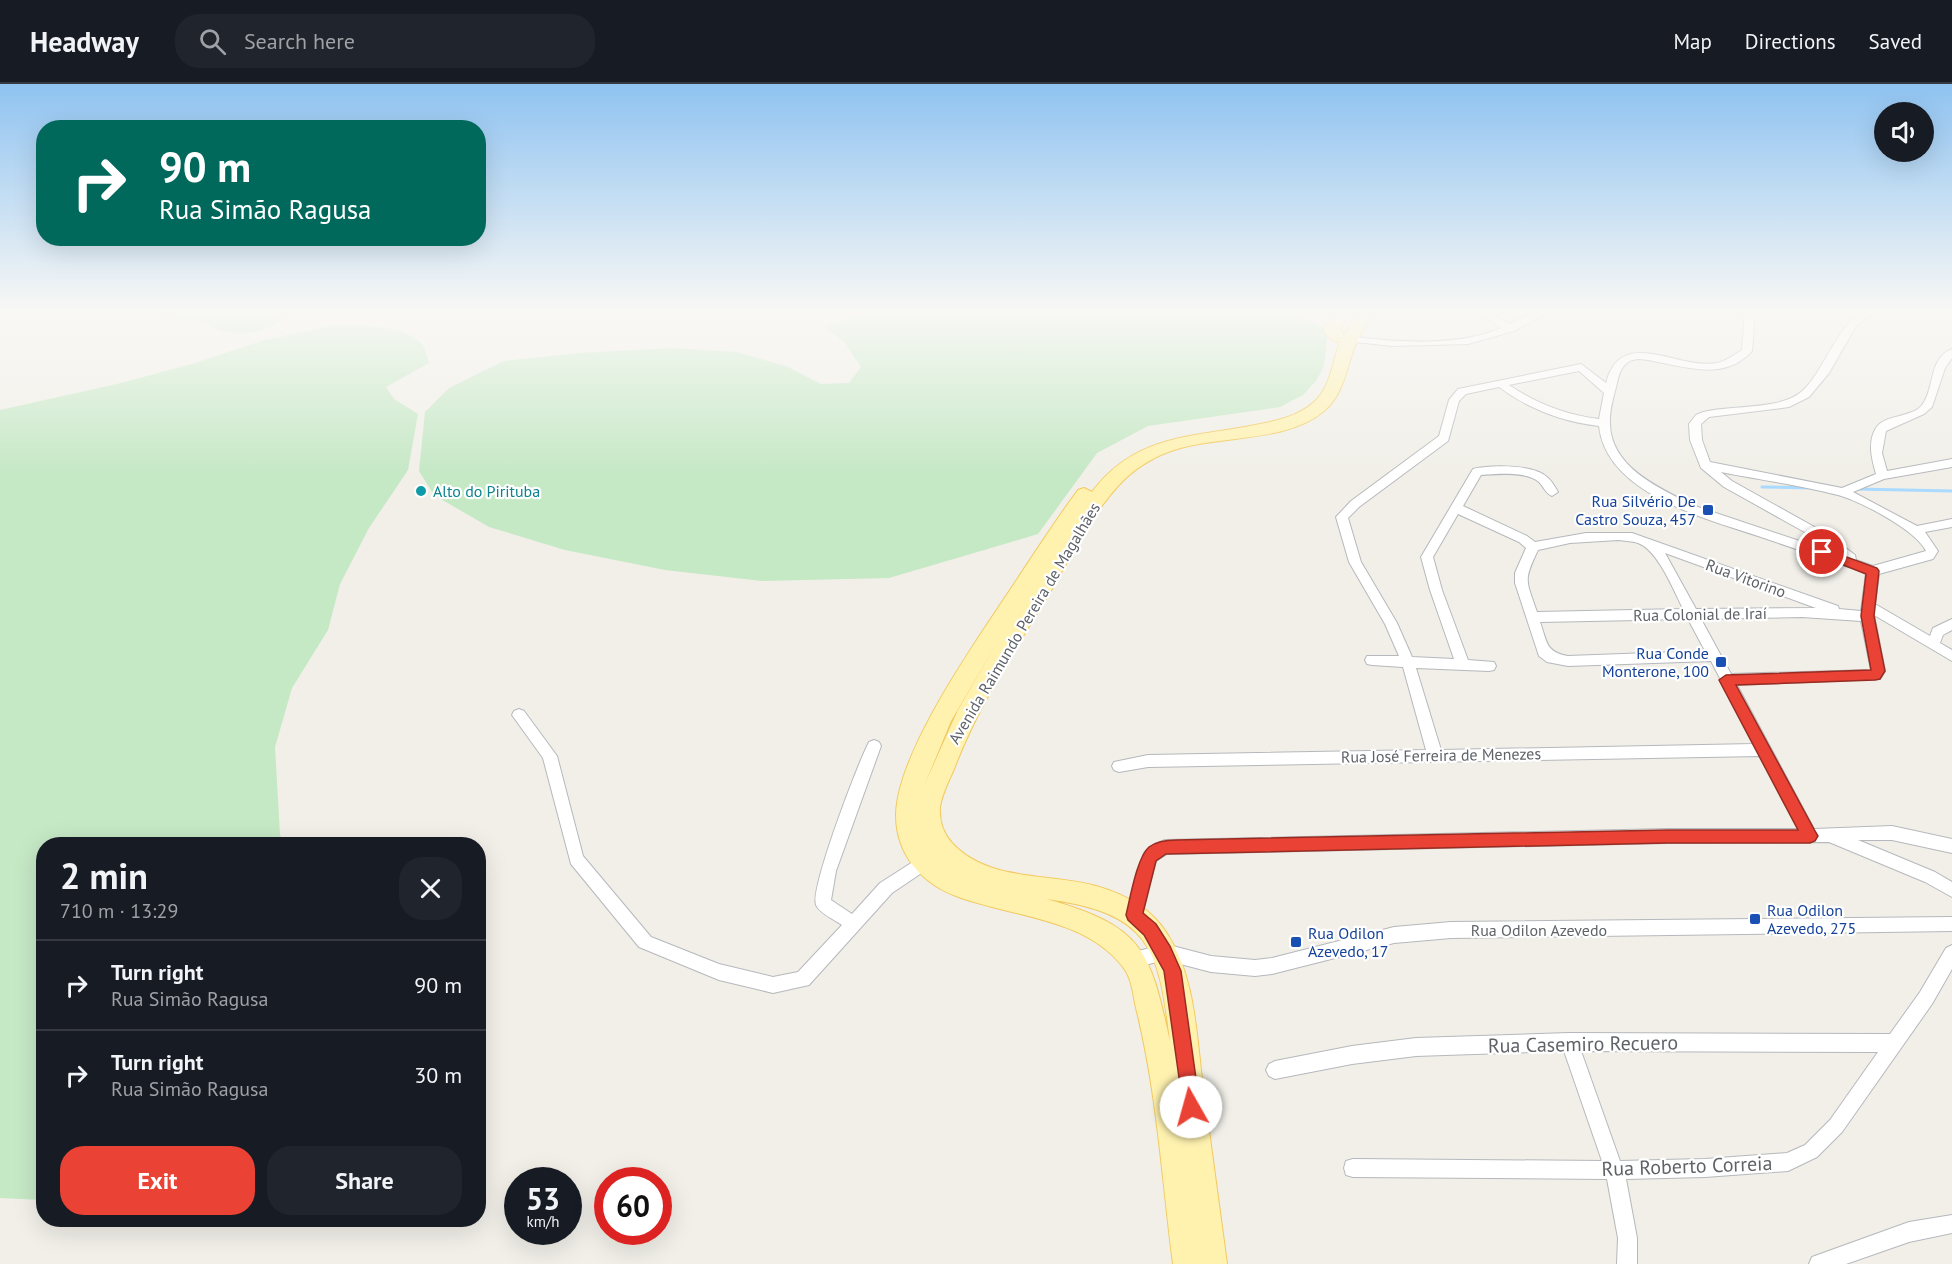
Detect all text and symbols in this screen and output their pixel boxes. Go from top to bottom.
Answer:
search box [175,14,595,68]
text: Headway [30,23,139,60]
icon: search [196,25,229,58]
text: Search here [244,27,355,55]
text: Map [1673,28,1712,55]
text: Directions [1745,28,1836,55]
text: Saved [1869,28,1922,55]
map controls [1874,102,1934,162]
button: sound [1874,102,1934,162]
text: 90 m [159,139,251,194]
icon: right [60,144,138,222]
text: Rua Simão Ragusa [159,192,372,226]
place label: Alto do Pirituba [433,481,540,501]
marker: Alto do Pirituba [414,484,428,498]
place label: Rua Silvério De Castro Souza, 457 [1575,491,1696,529]
street label: Avenida Raimundo Pereira de Magalhães [944,498,1104,747]
marker: Rua Silvério De Castro Souza, 457 [1701,503,1715,517]
pin [1796,526,1847,577]
icon: arrive [1805,535,1838,568]
street label: Rua Vitorino [1703,554,1789,602]
street label: Rua Colonial de Iraí [1633,603,1767,625]
place label: Rua Conde Monterone, 100 [1602,643,1709,681]
marker: Rua Conde Monterone, 100 [1714,655,1728,669]
street label: Rua José Ferreira de Menezes [1341,743,1541,767]
text: 2 min [60,852,148,899]
button: close [399,857,462,920]
text: 710 m · 13:29 [60,898,178,924]
place label: Rua Odilon Azevedo, 275 [1767,900,1856,938]
marker: Rua Odilon Azevedo, 275 [1748,912,1762,926]
street label: Rua Odilon Azevedo [1471,920,1607,940]
place label: Rua Odilon Azevedo, 17 [1308,923,1388,961]
marker: Rua Odilon Azevedo, 17 [1289,935,1303,949]
text: Turn right [111,958,203,986]
icon: right [60,969,93,1002]
text: 90 m [414,971,462,999]
text: Rua Simão Ragusa [111,986,268,1012]
street label: Rua Casemiro Recuero [1488,1029,1678,1059]
text: Turn right [111,1048,203,1076]
icon: right [60,1059,93,1092]
text: 30 m [414,1061,462,1089]
position arrow [1159,1075,1223,1139]
text: Rua Simão Ragusa [111,1076,268,1102]
button: Exit [60,1146,255,1215]
button: Share [267,1146,462,1215]
street label: Rua Roberto Correia [1601,1150,1773,1182]
speed limit sign: 60 [594,1167,672,1245]
text: 53 [526,1179,560,1218]
text: km/h [527,1212,559,1231]

